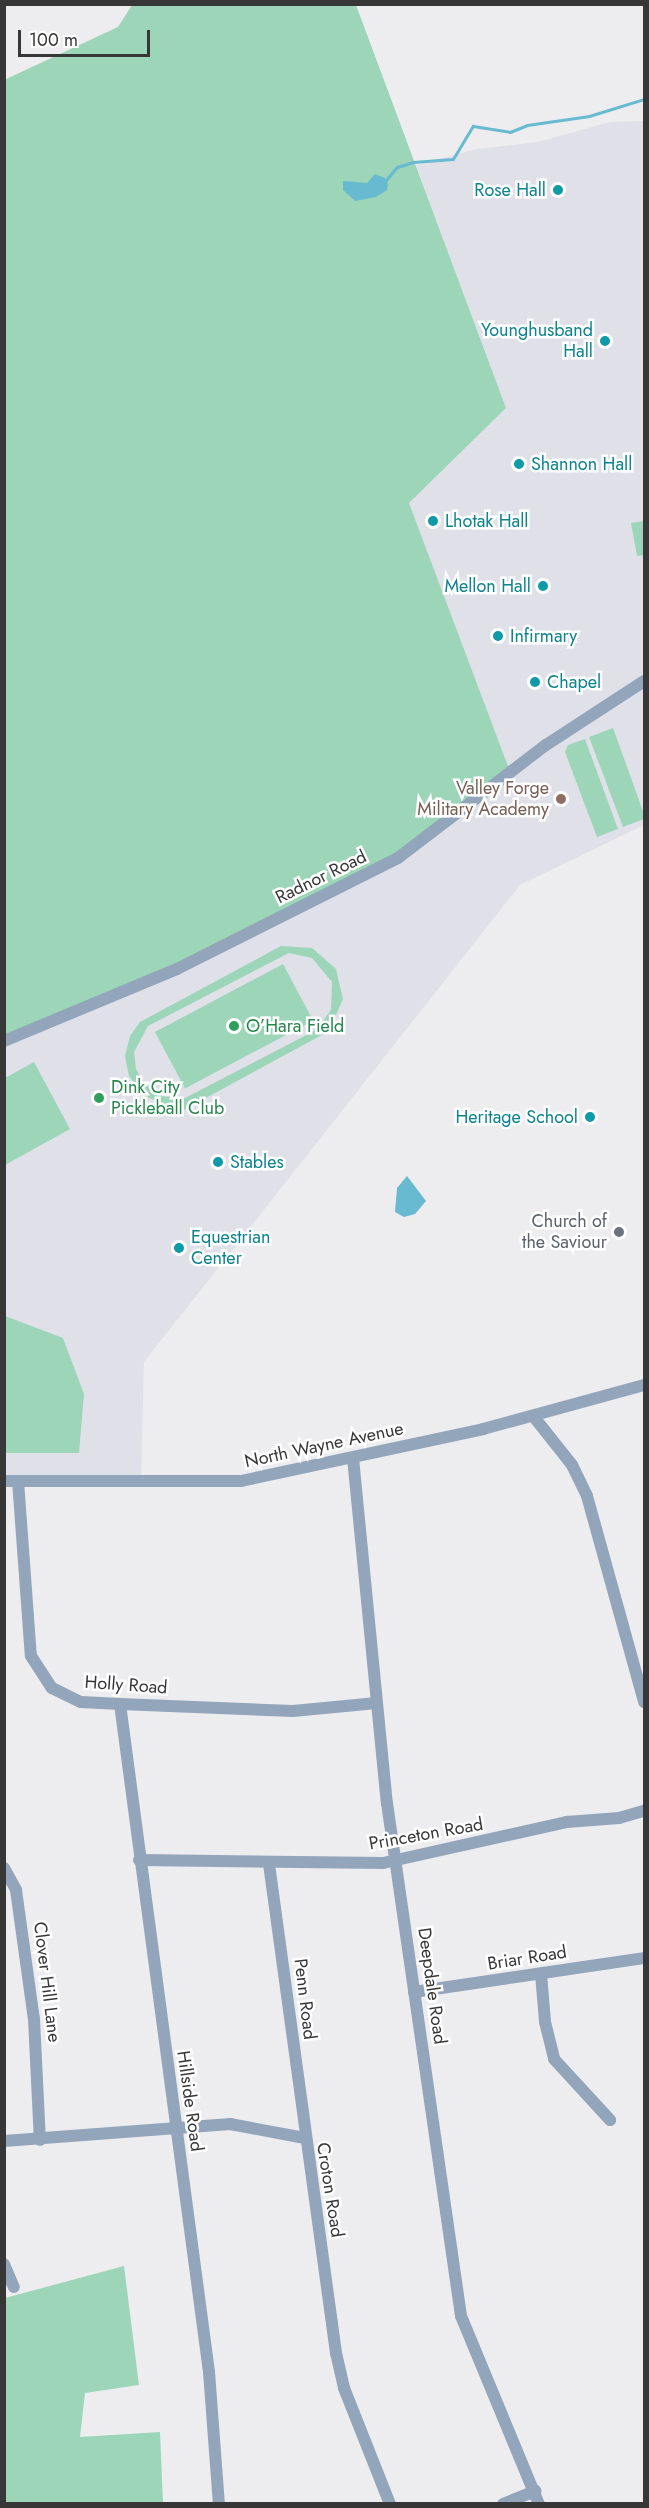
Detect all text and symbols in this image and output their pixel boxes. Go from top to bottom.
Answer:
scale bar [21,18,153,56]
text: 100 m [29,27,78,53]
place label: Rose Hall [474,179,546,201]
marker: Rose Hall [551,183,565,197]
place label: Younghusband Hall [481,320,593,362]
marker: Younghusband Hall [598,334,612,348]
place label: Shannon Hall [531,453,632,475]
marker: Shannon Hall [512,457,526,471]
place label: Lhotak Hall [445,510,528,532]
marker: Lhotak Hall [426,514,440,528]
place label: Mellon Hall [444,575,531,597]
marker: Mellon Hall [536,579,550,593]
place label: Infirmary [510,625,577,647]
marker: Infirmary [491,629,505,643]
place label: Chapel [547,671,601,693]
marker: Chapel [528,675,542,689]
place label: Valley Forge Military Academy [417,778,549,820]
marker: Valley Forge Military Academy [554,792,568,806]
street label: Radnor Road [272,846,370,908]
place label: O’Hara Field [246,1015,344,1037]
marker: O’Hara Field [227,1019,241,1033]
place label: Dink City Pickleball Club [111,1077,224,1120]
marker: Dink City Pickleball Club [92,1091,106,1105]
place label: Heritage School [455,1106,578,1128]
marker: Heritage School [583,1110,597,1124]
place label: Stables [230,1151,284,1173]
marker: Stables [211,1155,225,1169]
place label: Church of the Saviour [522,1211,607,1254]
marker: Church of the Saviour [612,1225,626,1239]
place label: Equestrian Center [191,1227,270,1270]
marker: Equestrian Center [172,1241,186,1255]
street label: North Wayne Avenue [243,1418,405,1472]
street label: Holly Road [84,1671,168,1699]
street label: Princeton Road [367,1813,485,1855]
street label: Clover Hill Lane [29,1921,65,2043]
street label: Deepdale Road [413,1926,451,2046]
street label: Briar Road [486,1941,568,1975]
street label: Penn Road [289,1957,321,2041]
street label: Hillside Road [172,2049,208,2153]
street label: Croton Road [312,2141,348,2239]

